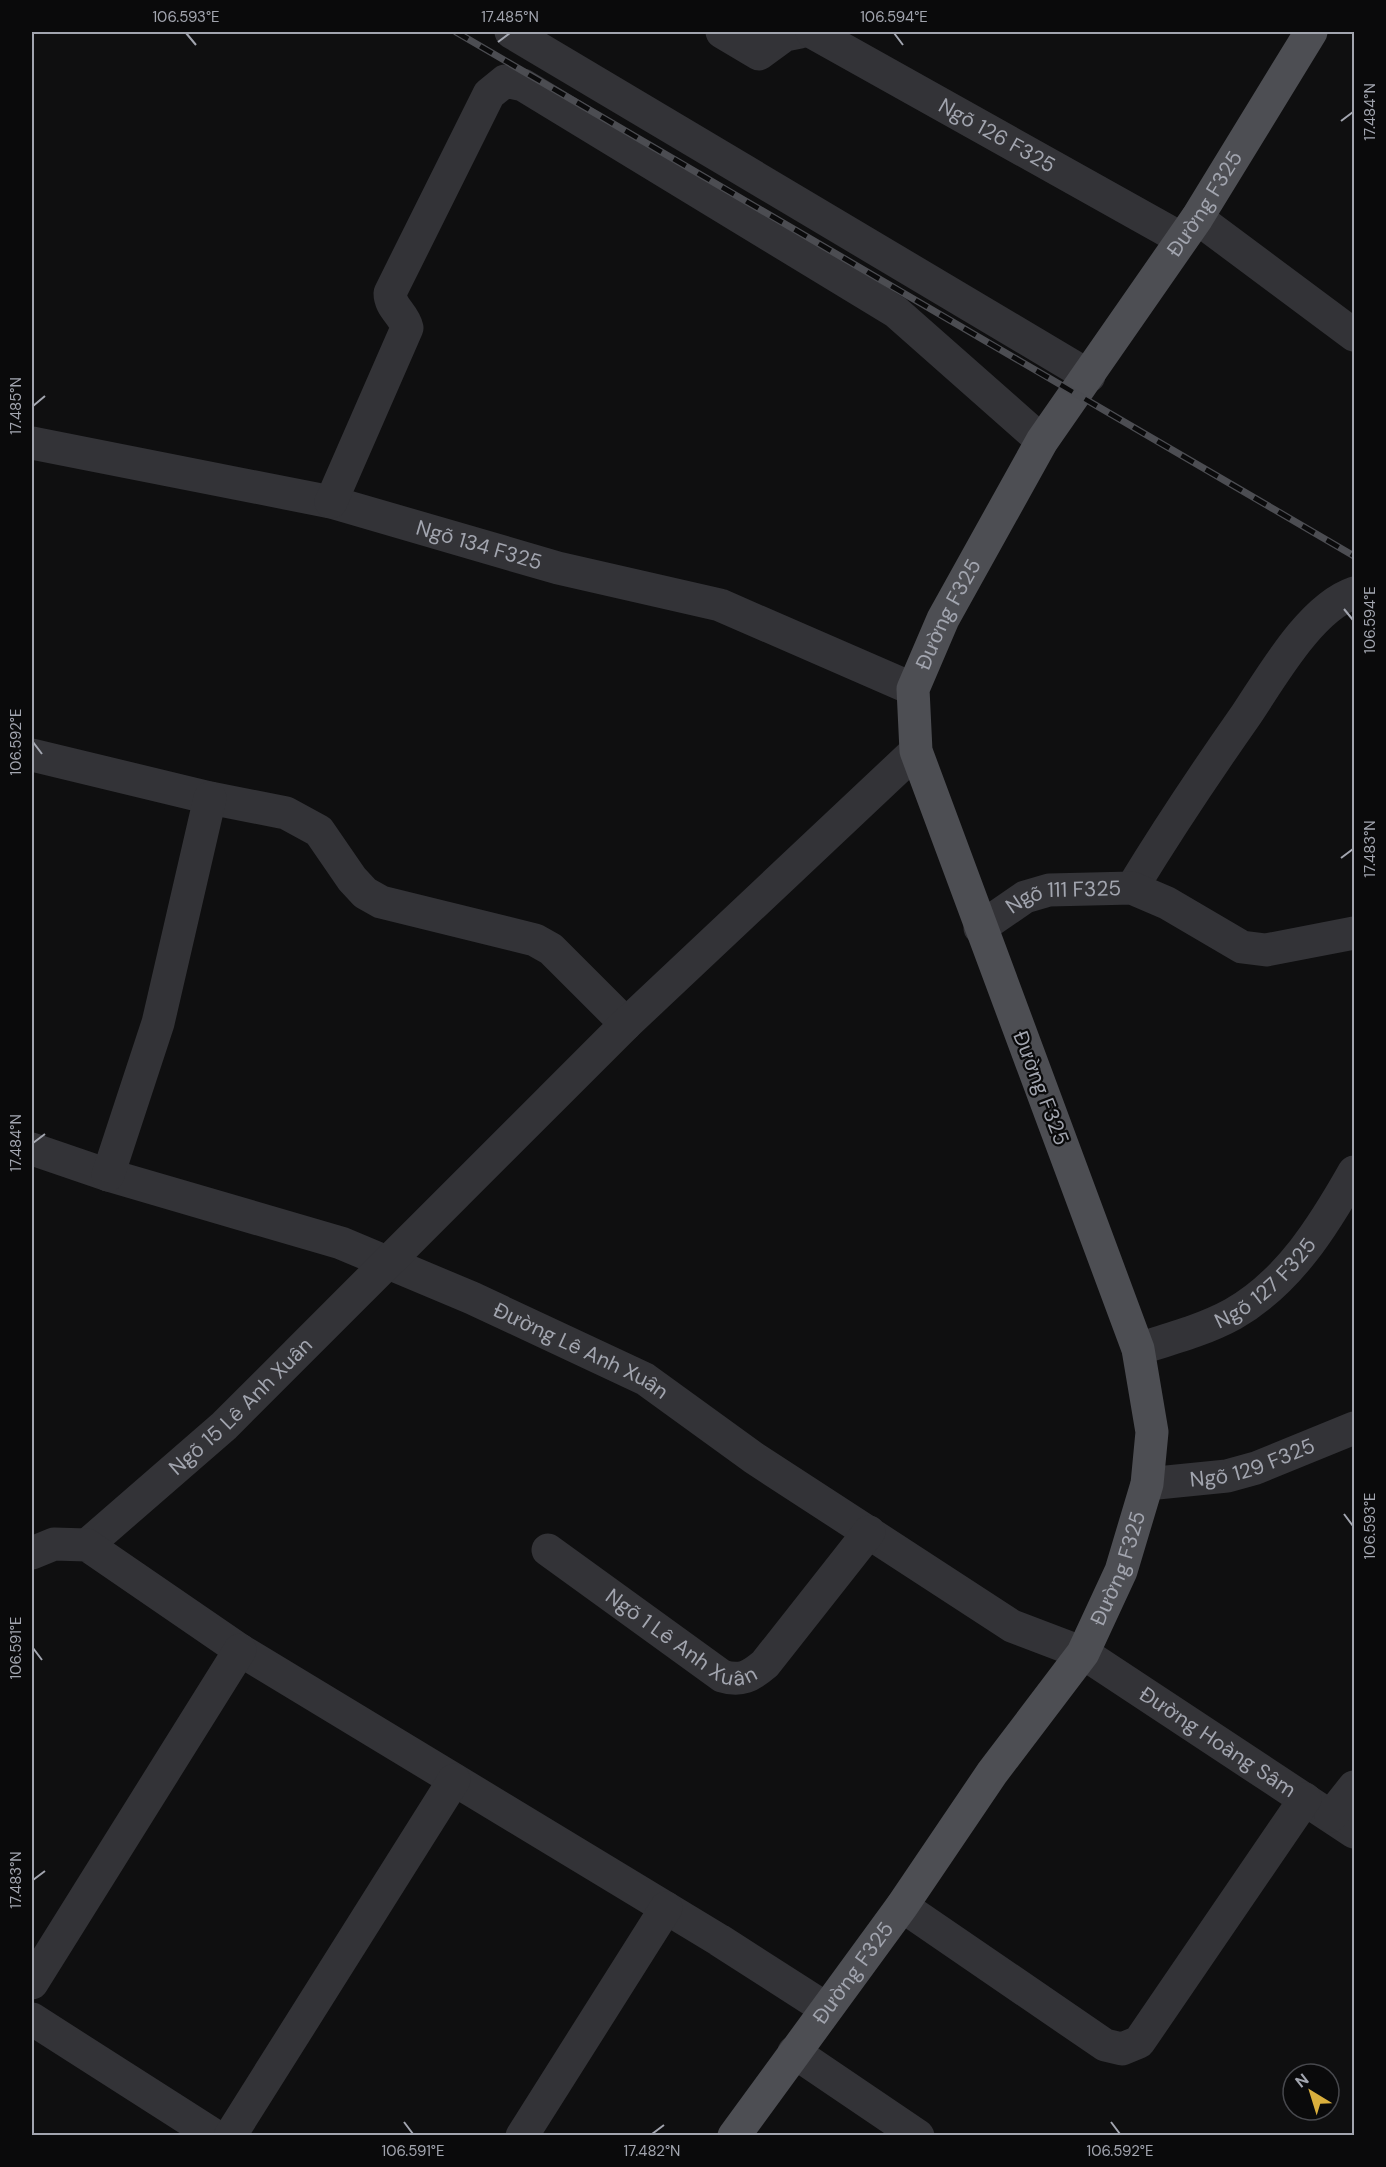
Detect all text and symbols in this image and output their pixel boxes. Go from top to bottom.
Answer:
text: 106.593°E [152,7,220,27]
text: 17.485°N [481,7,539,27]
text: 106.594°E [860,7,928,27]
text: 17.484°N [1360,83,1380,141]
street label: Ngõ 126 F325 [933,92,1061,179]
street label: Đường F325 [1160,146,1249,262]
text: 17.485°N [6,377,26,435]
street label: Ngõ 134 F325 [413,513,545,577]
street label: Đường F325 [909,554,988,674]
text: 106.594°E [1360,586,1380,654]
text: 106.592°E [6,709,26,775]
text: 17.483°N [1360,820,1380,878]
street label: Ngõ 111 F325 [1000,874,1122,920]
street label: Đường F325 [1006,1027,1076,1149]
text: 17.484°N [6,1114,26,1172]
street label: Ngõ 127 F325 [1210,1232,1323,1335]
street label: Đường Lê Anh Xuân [489,1296,674,1405]
street label: Ngõ 15 Lê Anh Xuân [163,1331,319,1482]
street label: Ngõ 129 F325 [1189,1431,1319,1494]
text: 106.593°E [1360,1492,1380,1560]
street label: Đường F325 [1084,1508,1152,1630]
street label: Ngõ 1 Lê Anh Xuân [600,1582,762,1693]
text: 106.591°E [6,1617,26,1679]
street label: Đường Hoàng Sâm [1134,1680,1301,1804]
text: 17.483°N [6,1851,26,1909]
street label: Đường F325 [806,1916,900,2030]
north arrow [1281,2062,1341,2122]
text: N [1291,2069,1313,2092]
text: 106.591°E [382,2141,444,2161]
text: 17.482°N [624,2141,680,2161]
text: 106.592°E [1087,2141,1153,2161]

